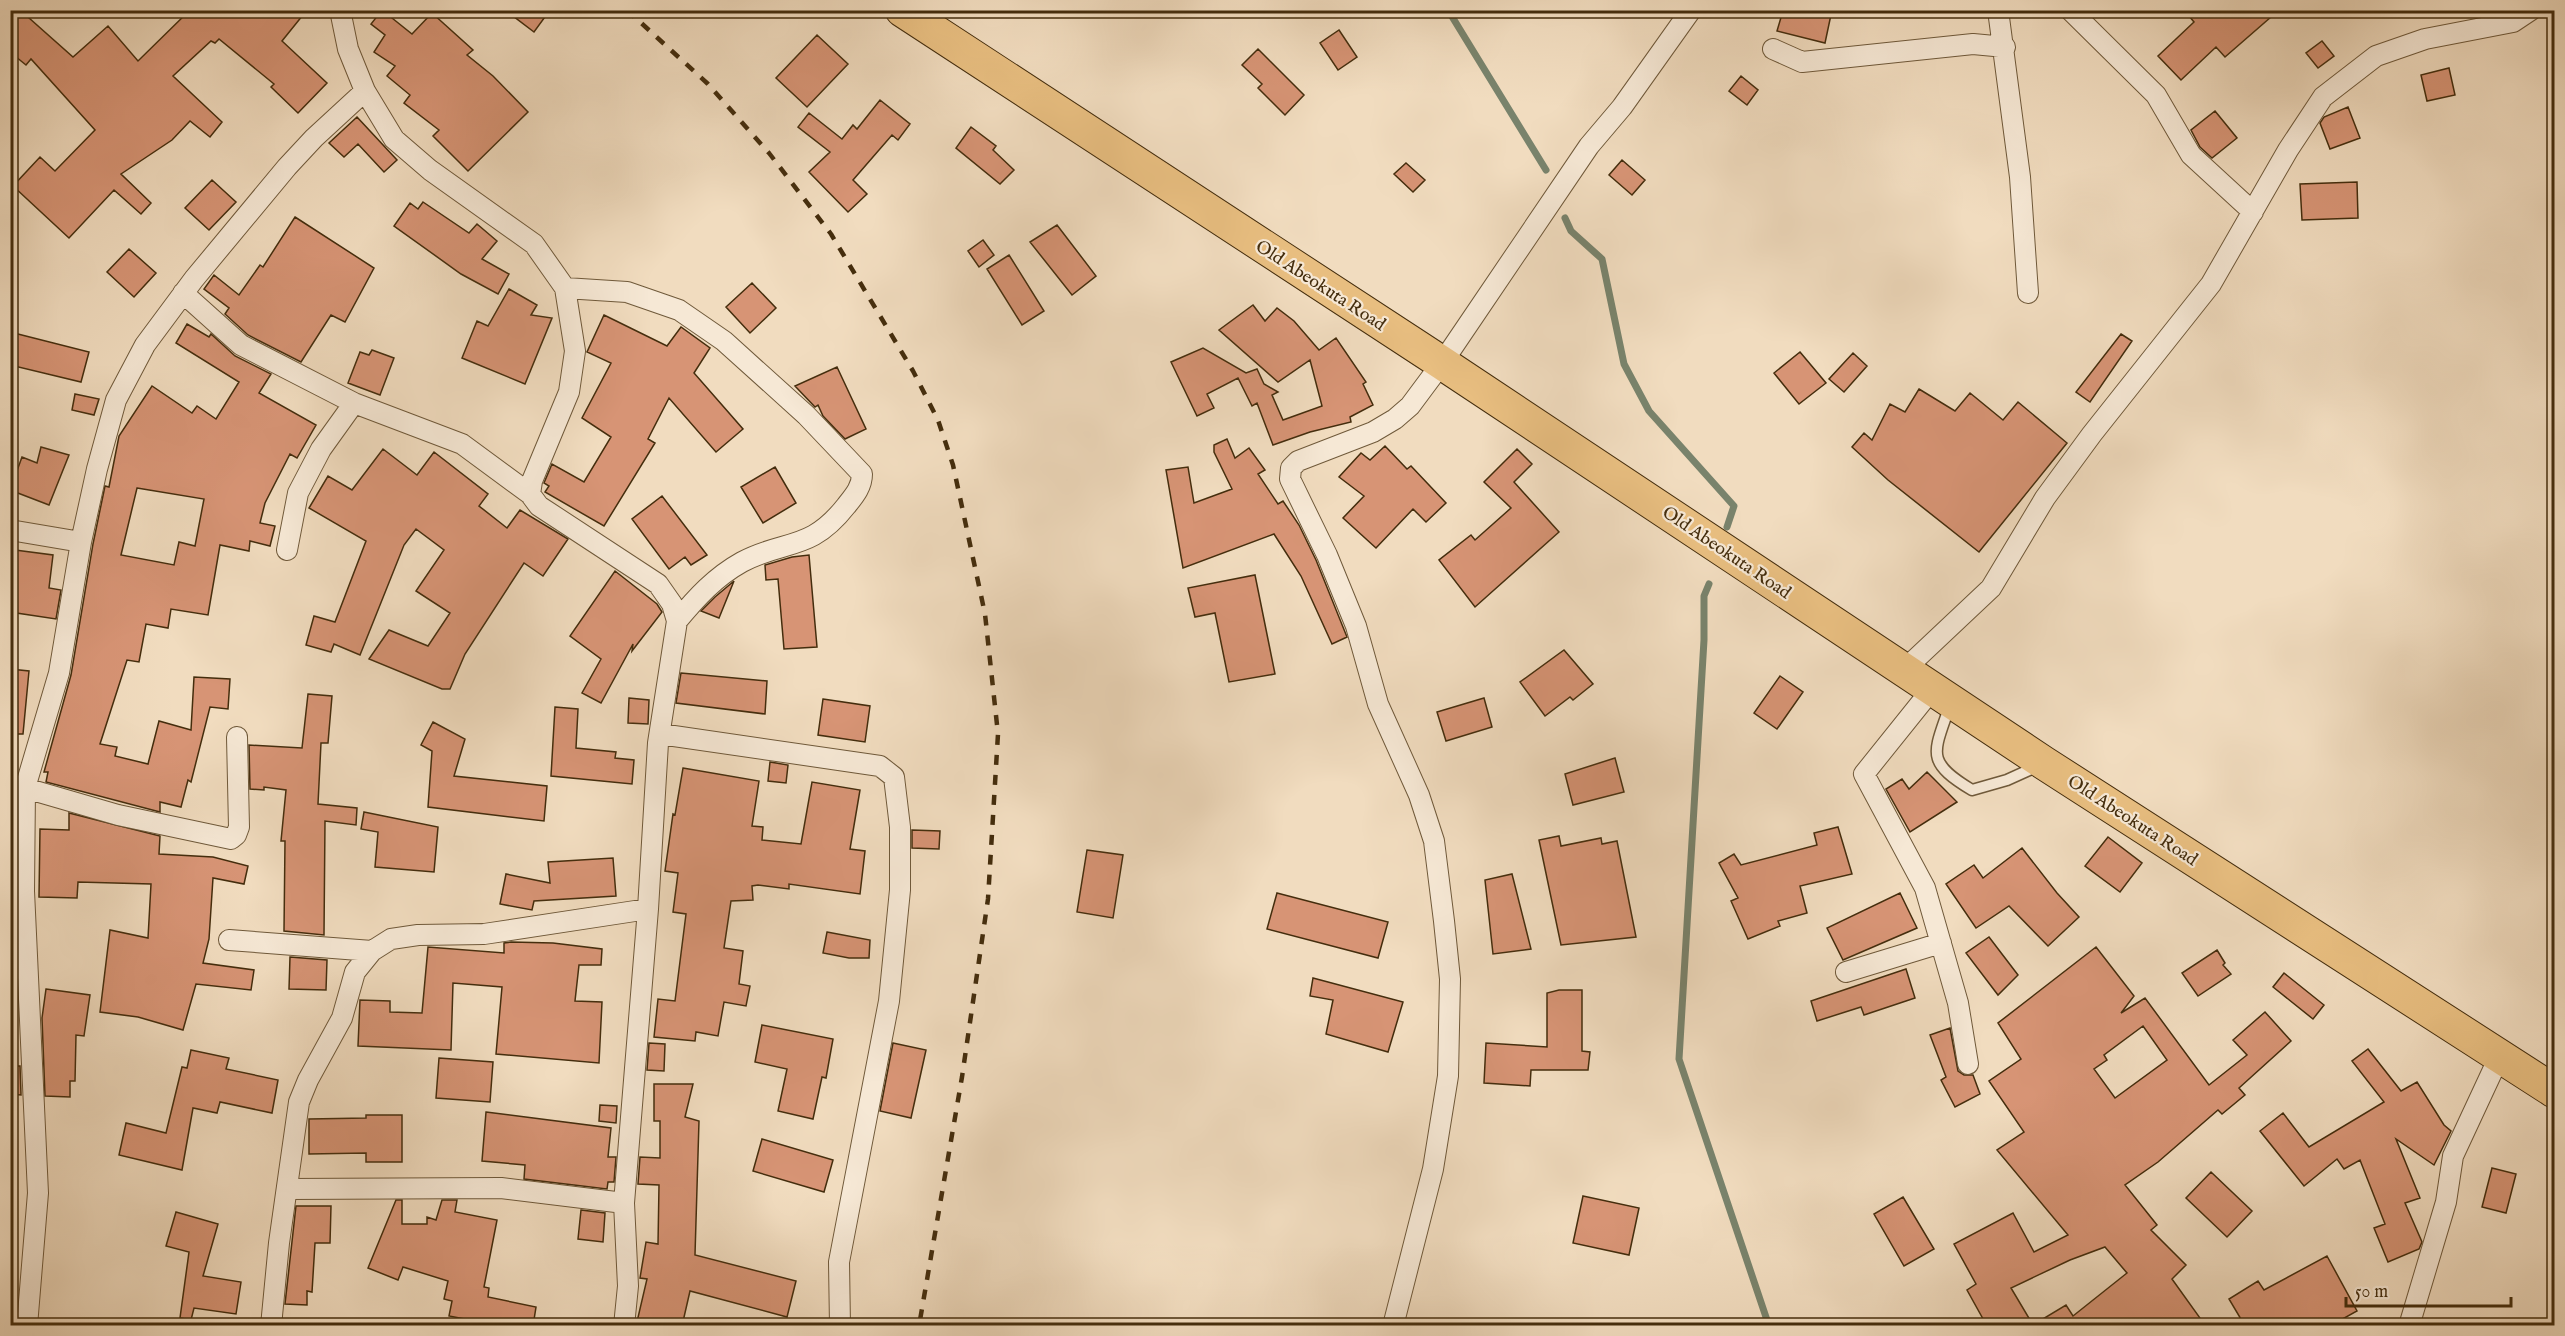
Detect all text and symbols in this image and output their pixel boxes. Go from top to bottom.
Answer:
street label: Old Abeokuta Road [1251,236,1390,337]
street label: Old Abeokuta Road [1657,502,1795,605]
street label: Old Abeokuta Road [2063,771,2202,872]
scale bar [2346,1270,2511,1308]
text: 50 m [2355,1281,2388,1304]

